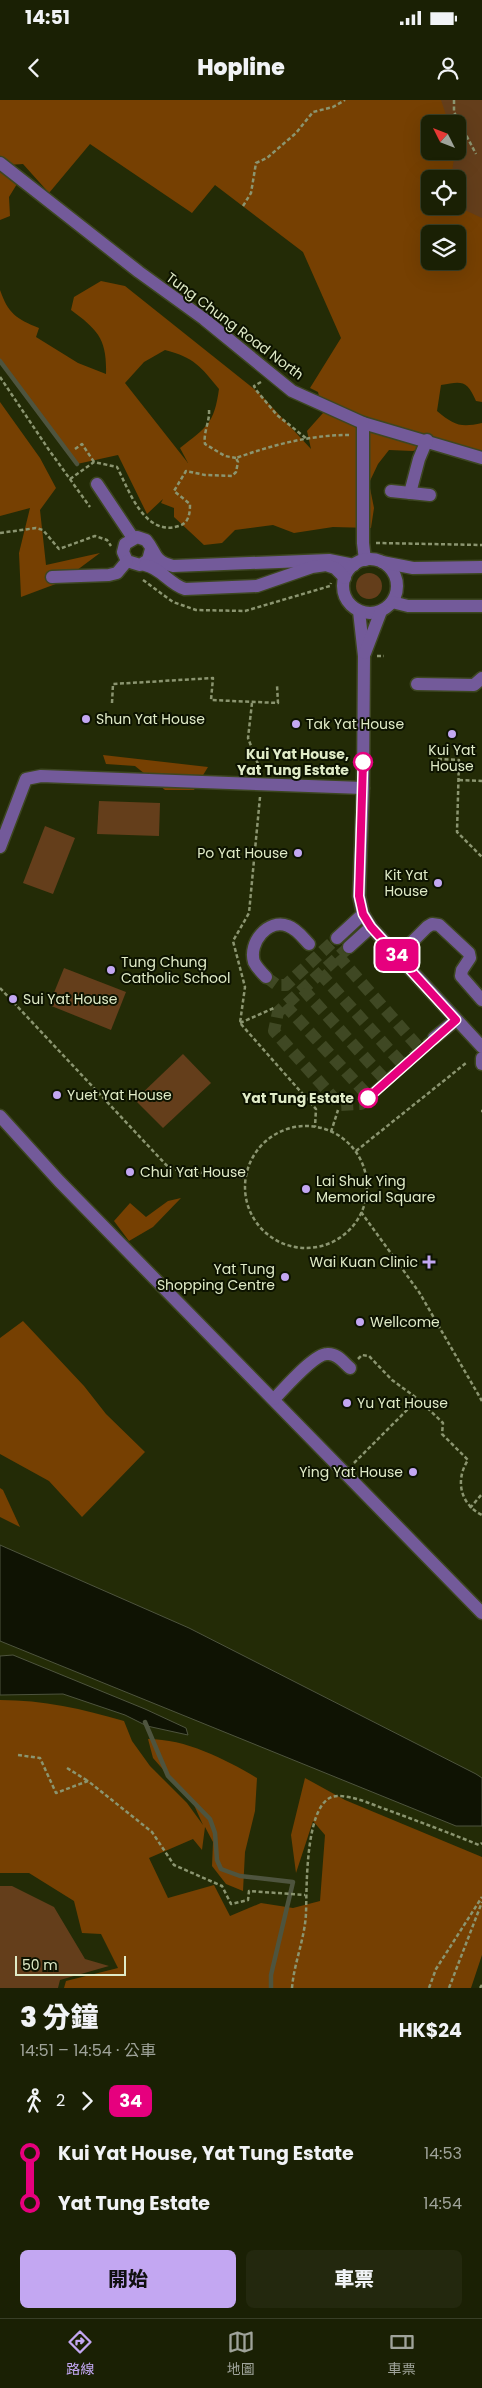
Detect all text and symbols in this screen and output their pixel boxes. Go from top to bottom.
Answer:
text: 14:51 [25,4,70,31]
text: Hopline [197,52,285,83]
icon: back [20,54,48,82]
icon: person [434,54,462,82]
north arrow [421,115,466,160]
map controls [421,115,466,270]
button: locate [421,170,466,215]
button: layers [421,225,466,270]
street label: Tung Chung Road North [162,268,308,384]
place label: Shun Yat House [96,709,205,729]
marker: Shun Yat House [80,713,92,725]
place label: Tak Yat House [306,714,404,734]
marker: Tak Yat House [290,718,302,730]
marker: Kui Yat House [446,728,458,740]
place label: Kui Yat House [428,740,476,776]
place label: Kui Yat House, Yat Tung Estate [237,744,349,780]
marker: Kui Yat House, Yat Tung Estate [353,752,373,772]
place label: Po Yat House [197,843,288,863]
marker: Po Yat House [292,847,304,859]
place label: Kit Yat House [384,865,428,901]
marker: Kit Yat House [432,877,444,889]
line badge: 34 [374,939,420,971]
text: 34 [385,942,409,967]
place label: Tung Chung Catholic School [121,952,230,988]
marker: Tung Chung Catholic School [105,964,117,976]
place label: Sui Yat House [23,989,118,1009]
marker: Sui Yat House [7,993,19,1005]
place label: Yuet Yat House [67,1085,172,1105]
place label: Yat Tung Estate [242,1088,354,1108]
marker: Yat Tung Estate [358,1088,378,1108]
marker: Yuet Yat House [51,1089,63,1101]
place label: Chui Yat House [140,1162,246,1182]
marker: Chui Yat House [124,1166,136,1178]
place label: Lai Shuk Ying Memorial Square [316,1171,436,1207]
marker: Lai Shuk Ying Memorial Square [300,1183,312,1195]
place label: Wai Kuan Clinic [310,1252,418,1272]
marker: Wai Kuan Clinic [422,1255,436,1269]
place label: Yat Tung Shopping Centre [157,1259,275,1295]
marker: Yat Tung Shopping Centre [279,1271,291,1283]
place label: Wellcome [370,1312,440,1332]
marker: Wellcome [354,1316,366,1328]
place label: Yu Yat House [357,1393,448,1413]
marker: Yu Yat House [341,1397,353,1409]
place label: Ying Yat House [299,1462,403,1482]
marker: Ying Yat House [407,1466,419,1478]
scale bar [15,1953,126,1976]
text: 50 m [22,1955,58,1975]
text: 3 分鐘 [20,1998,98,2037]
text: HK$24 [399,2017,462,2044]
text: 14:51 – 14:54 · 公車 [20,2039,156,2062]
icon: walk [20,2087,48,2115]
icon: forward [73,2087,101,2115]
text: 34 [119,2088,142,2113]
text: 2 [56,2089,65,2112]
text: Kui Yat House, Yat Tung Estate [58,2140,354,2167]
text: 14:53 [424,2142,462,2165]
text: Yat Tung Estate [58,2190,210,2217]
text: 14:54 [423,2192,462,2215]
button: 開始 [20,2250,236,2308]
button: 車票 [246,2250,462,2308]
tab: 路線 [66,2328,94,2380]
tab: 地圖 [227,2328,255,2380]
tab: 車票 [388,2328,416,2380]

